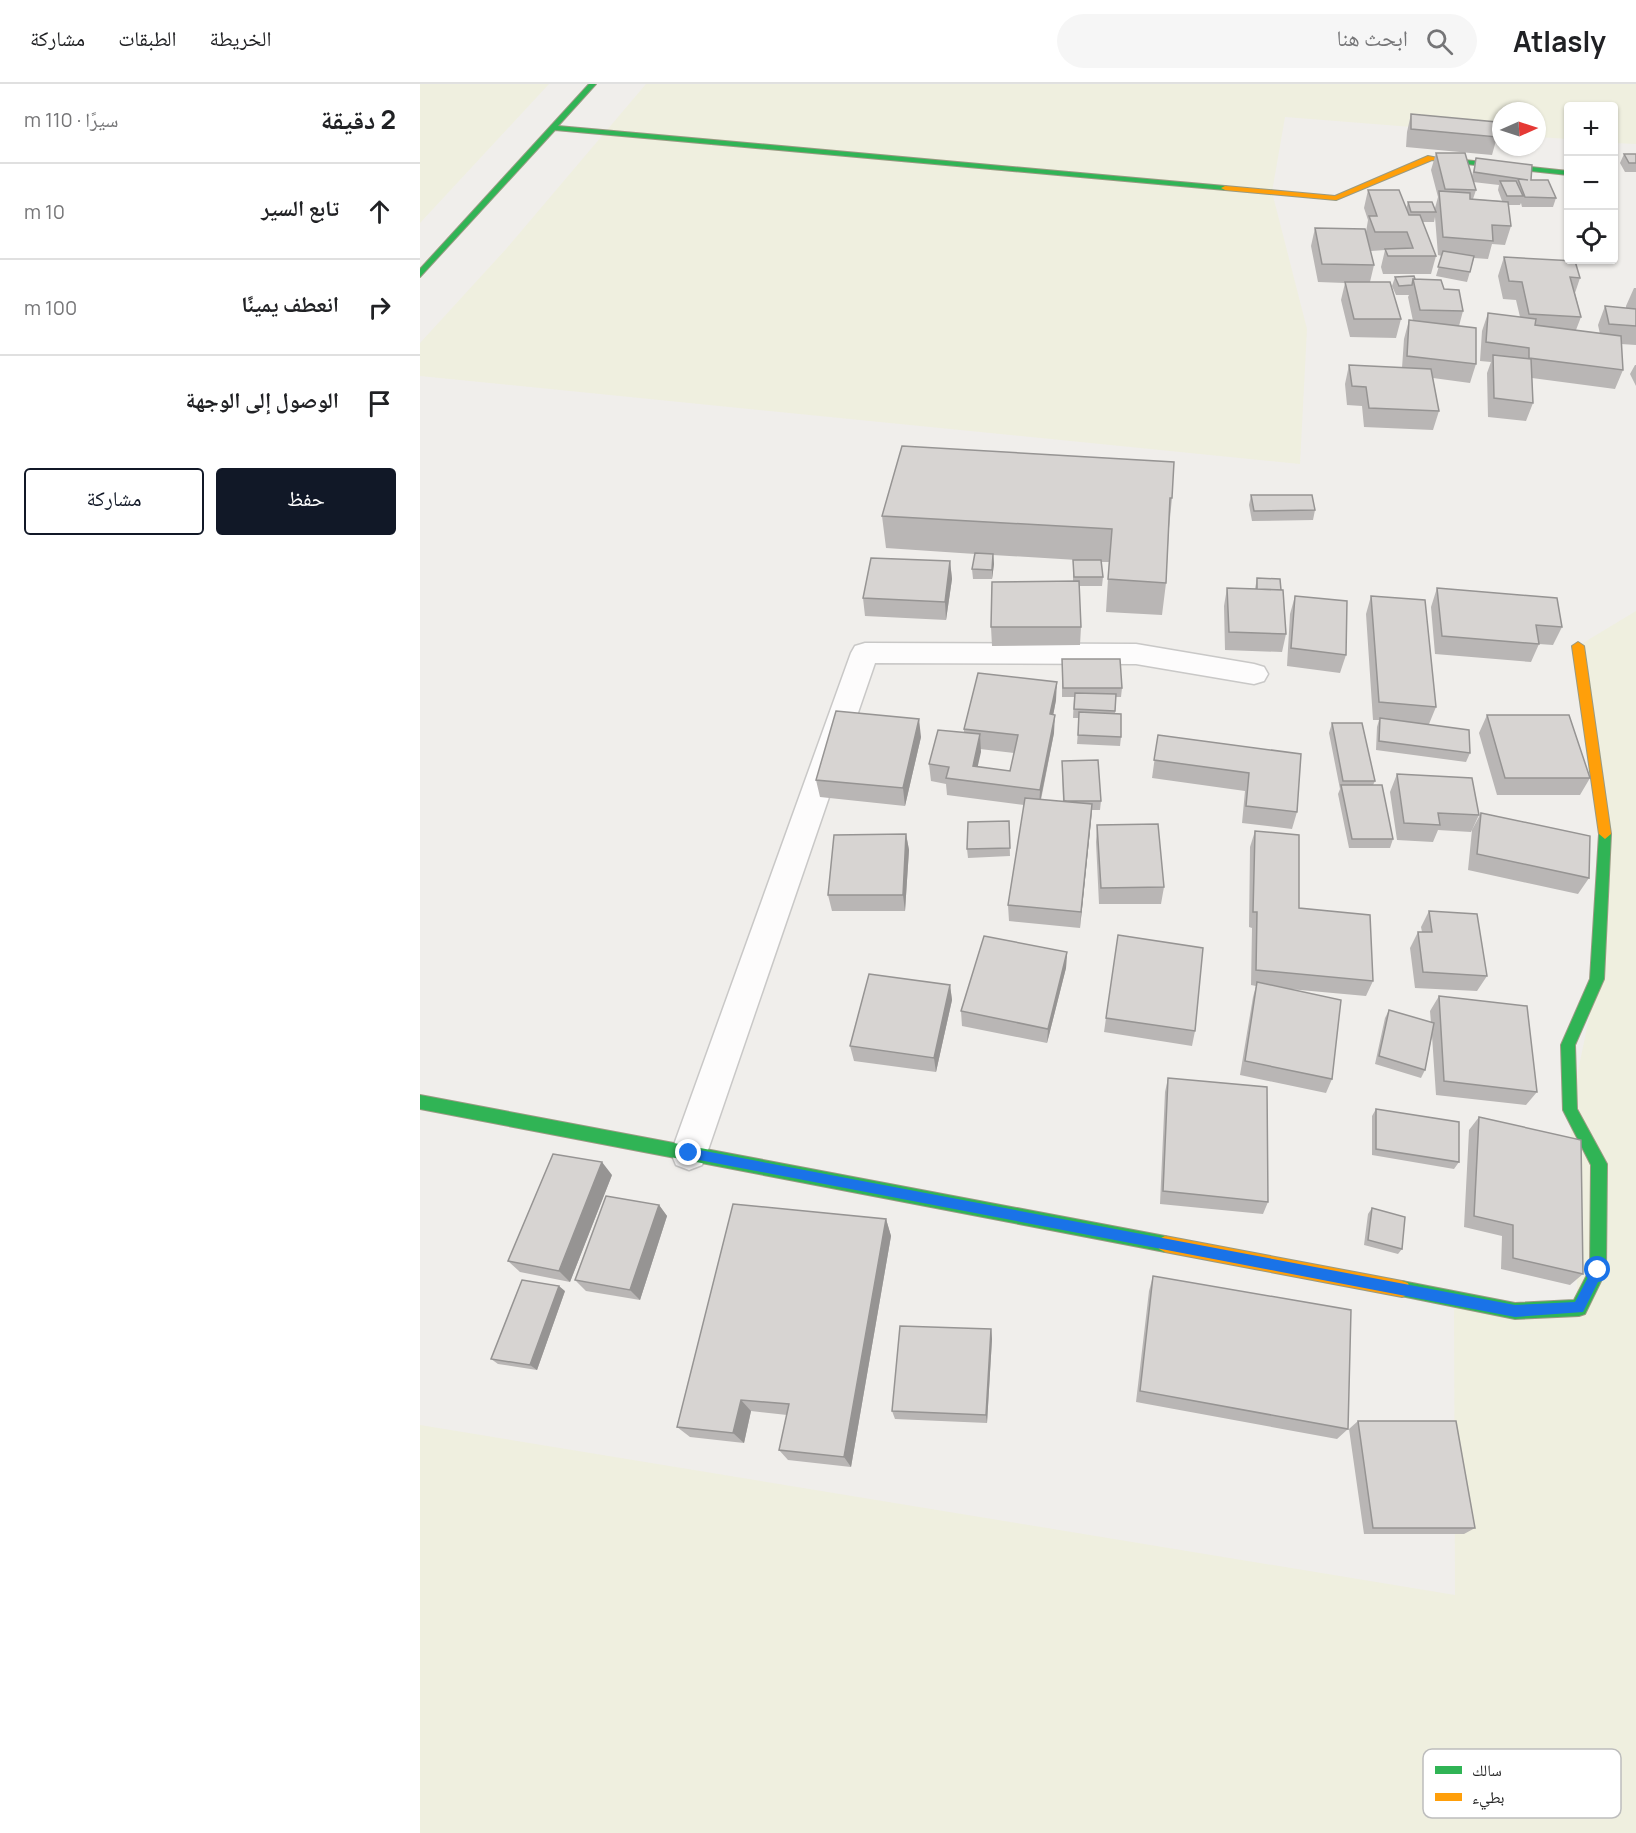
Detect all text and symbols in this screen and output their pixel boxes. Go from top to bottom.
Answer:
search box [1057,14,1477,68]
text: Atlasly [1513,22,1606,60]
text: ابحث هنا [1337,23,1408,53]
text: مشاركة [30,24,85,52]
text: الطبقات [118,24,177,52]
text: الخريطة [210,24,271,52]
icon: search [1423,25,1456,58]
text: 2 دقيقة [321,101,396,137]
north arrow [1492,102,1546,156]
map controls [1564,102,1618,264]
button: + [1564,102,1618,156]
text: سيرًا · 110 m [24,106,119,133]
button: − [1564,156,1618,210]
text: تابع السير [261,193,339,223]
icon: ahead [363,195,396,228]
text: 10 m [24,198,65,225]
button: locate [1564,210,1618,264]
text: انعطف يمينًا [241,289,339,319]
icon: right [363,291,396,324]
text: 100 m [24,294,77,321]
text: الوصول إلى الوجهة [186,385,339,415]
icon: arrive [363,387,396,420]
button: مشاركة [24,468,204,535]
button: حفظ [216,468,396,535]
route end [675,1139,701,1165]
route start [1584,1256,1610,1282]
legend [1423,1749,1621,1818]
text: سالك [1472,1759,1502,1781]
text: بطيء [1472,1786,1504,1810]

